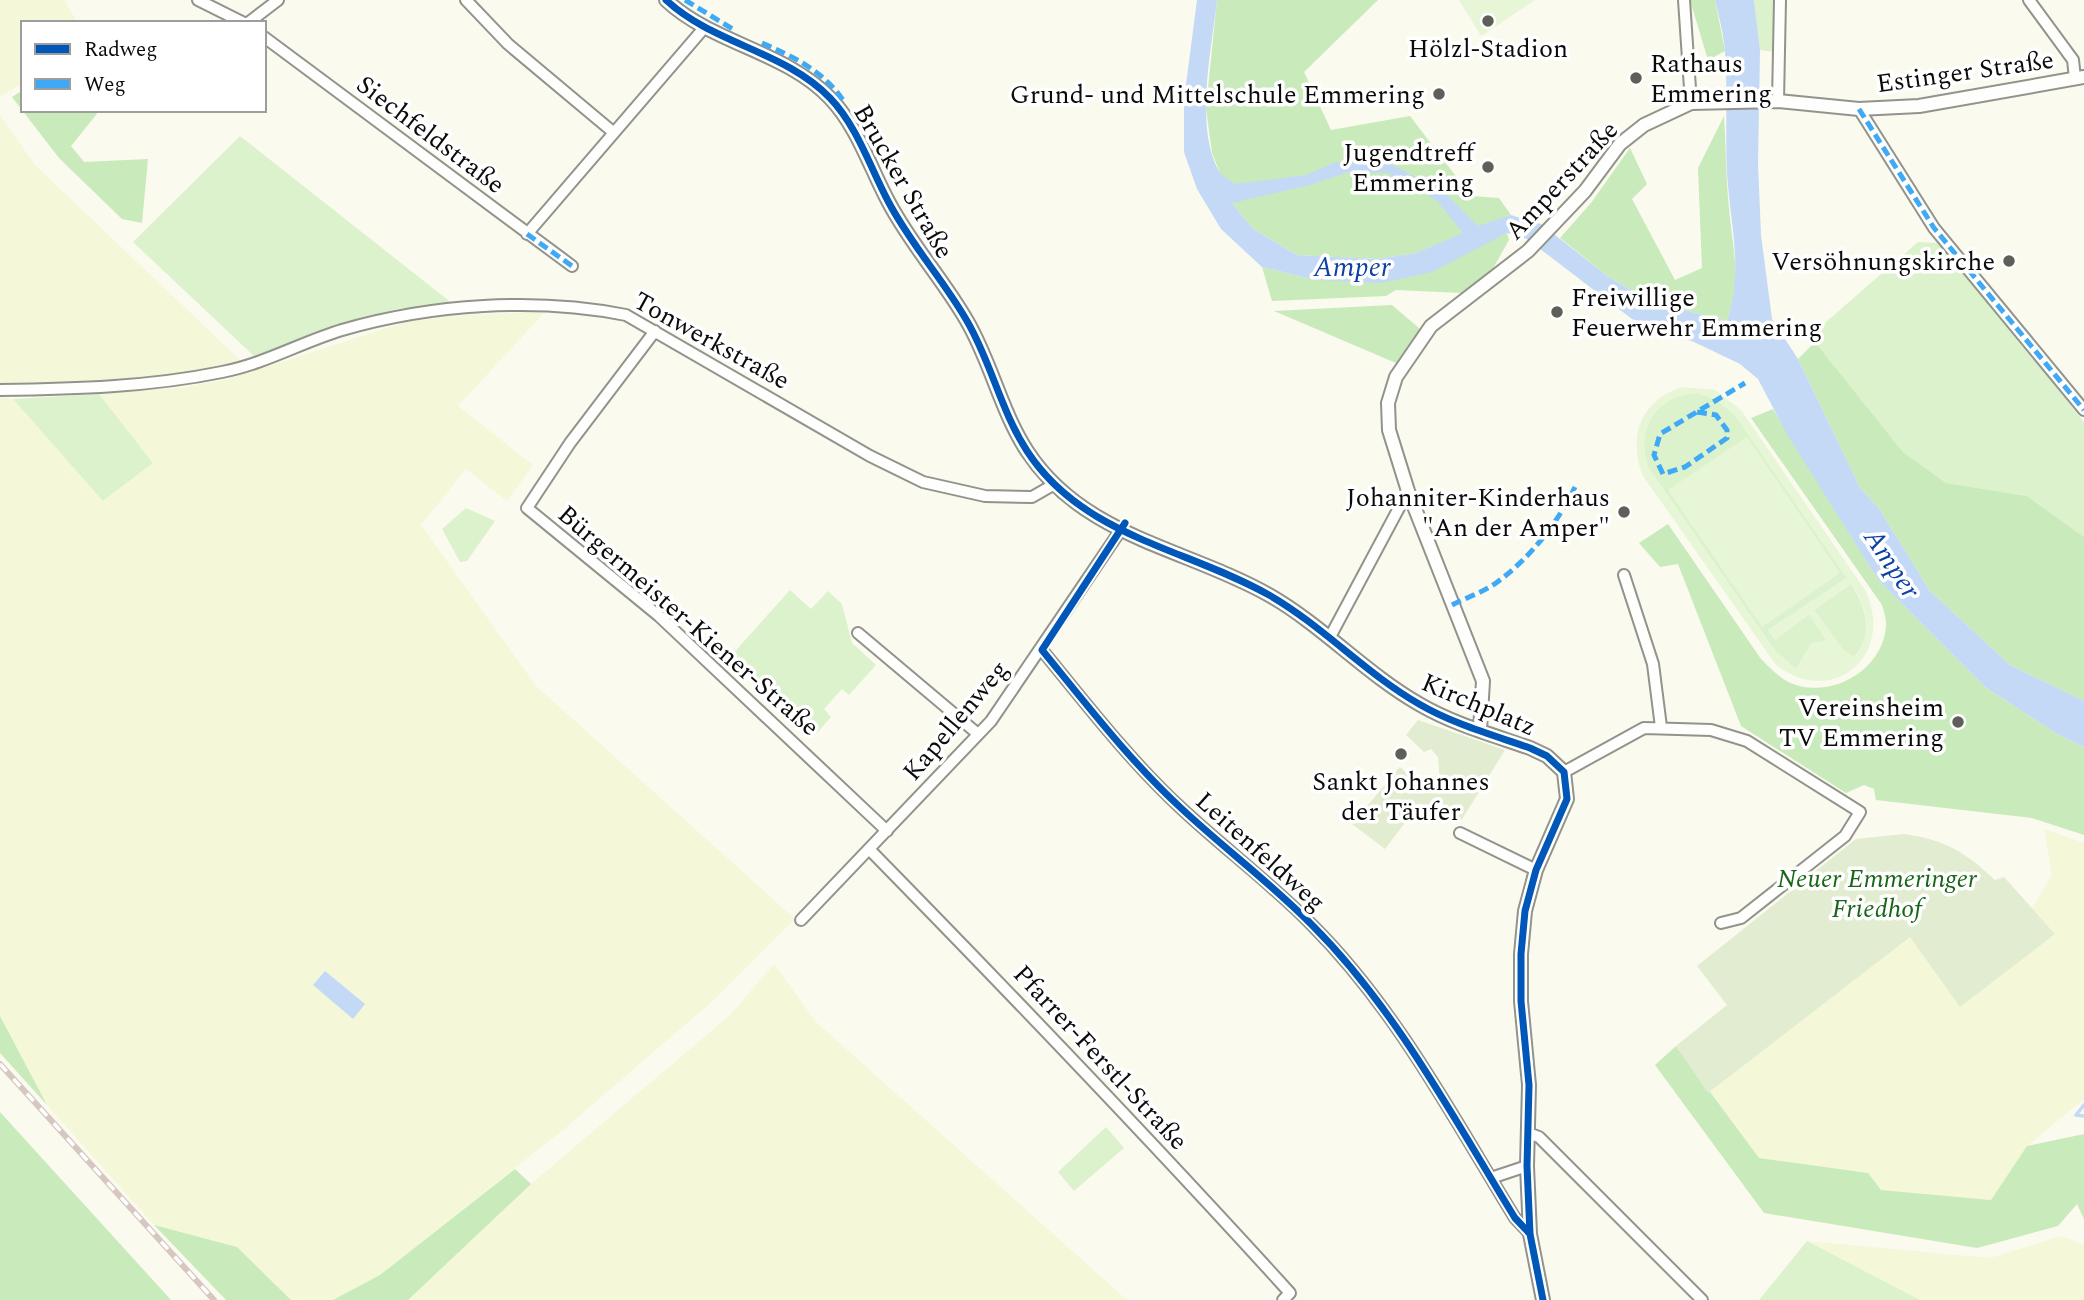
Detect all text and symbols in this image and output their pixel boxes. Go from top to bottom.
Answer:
marker: Hölzl-Stadion [1480,13,1496,29]
legend [21,21,266,112]
place label: Hölzl-Stadion [1408,29,1568,69]
text: Radweg [84,34,158,66]
street label: Estinger Straße [1874,40,2056,104]
place label: Rathaus Emmering [1650,44,1772,114]
street label: Siechfeldstraße [347,65,513,204]
text: Weg [84,69,126,101]
marker: Rathaus Emmering [1628,70,1644,86]
place label: Grund- und Mittelschule Emmering [1010,75,1425,115]
marker: Grund- und Mittelschule Emmering [1431,86,1447,102]
street label: Brucker Straße [843,97,964,266]
street label: Amperstraße [1495,112,1628,250]
place label: Jugendtreff Emmering [1343,133,1476,203]
marker: Jugendtreff Emmering [1480,159,1496,175]
place label: Versöhnungskirche [1771,242,1995,282]
water label: Amper [1312,246,1391,289]
marker: Versöhnungskirche [2001,253,2017,269]
place label: Freiwillige Feuerwehr Emmering [1571,278,1822,348]
street label: Tonwerkstraße [626,281,797,400]
marker: Freiwillige Feuerwehr Emmering [1549,304,1565,320]
place label: Johanniter-Kinderhaus "An der Amper" [1346,478,1610,548]
street label: Bürgermeister-Kiener-Straße [548,495,828,746]
marker: Johanniter-Kinderhaus "An der Amper" [1616,504,1632,520]
water label: Amper [1852,519,1931,608]
street label: Kapellenweg [893,651,1018,790]
street label: Kirchplatz [1415,663,1542,747]
place label: Vereinsheim TV Emmering [1779,688,1944,758]
marker: Vereinsheim TV Emmering [1950,714,1966,730]
marker: Sankt Johannes der Täufer [1393,746,1409,762]
place label: Sankt Johannes der Täufer [1312,762,1490,832]
street label: Leitenfeldweg [1186,782,1335,921]
park label: Neuer Emmeringer Friedhof [1777,859,1978,929]
street label: Pfarrer-Ferstl-Straße [1003,956,1197,1160]

